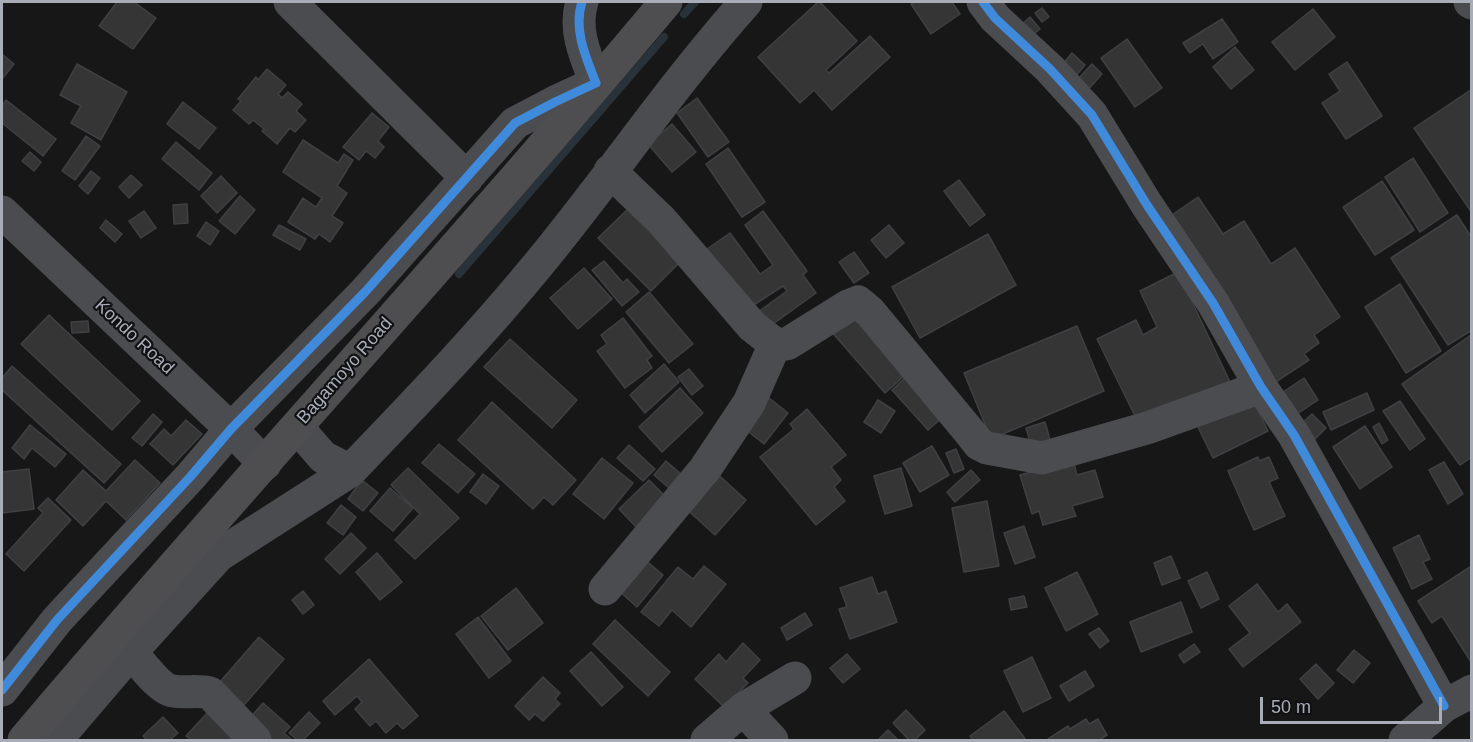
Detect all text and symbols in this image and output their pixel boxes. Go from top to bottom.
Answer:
street label: Kondo Road [90,295,178,379]
street label: Bagamoyo Road [293,313,397,429]
scale bar [1263,685,1444,723]
text: 50 m [1271,697,1311,717]

